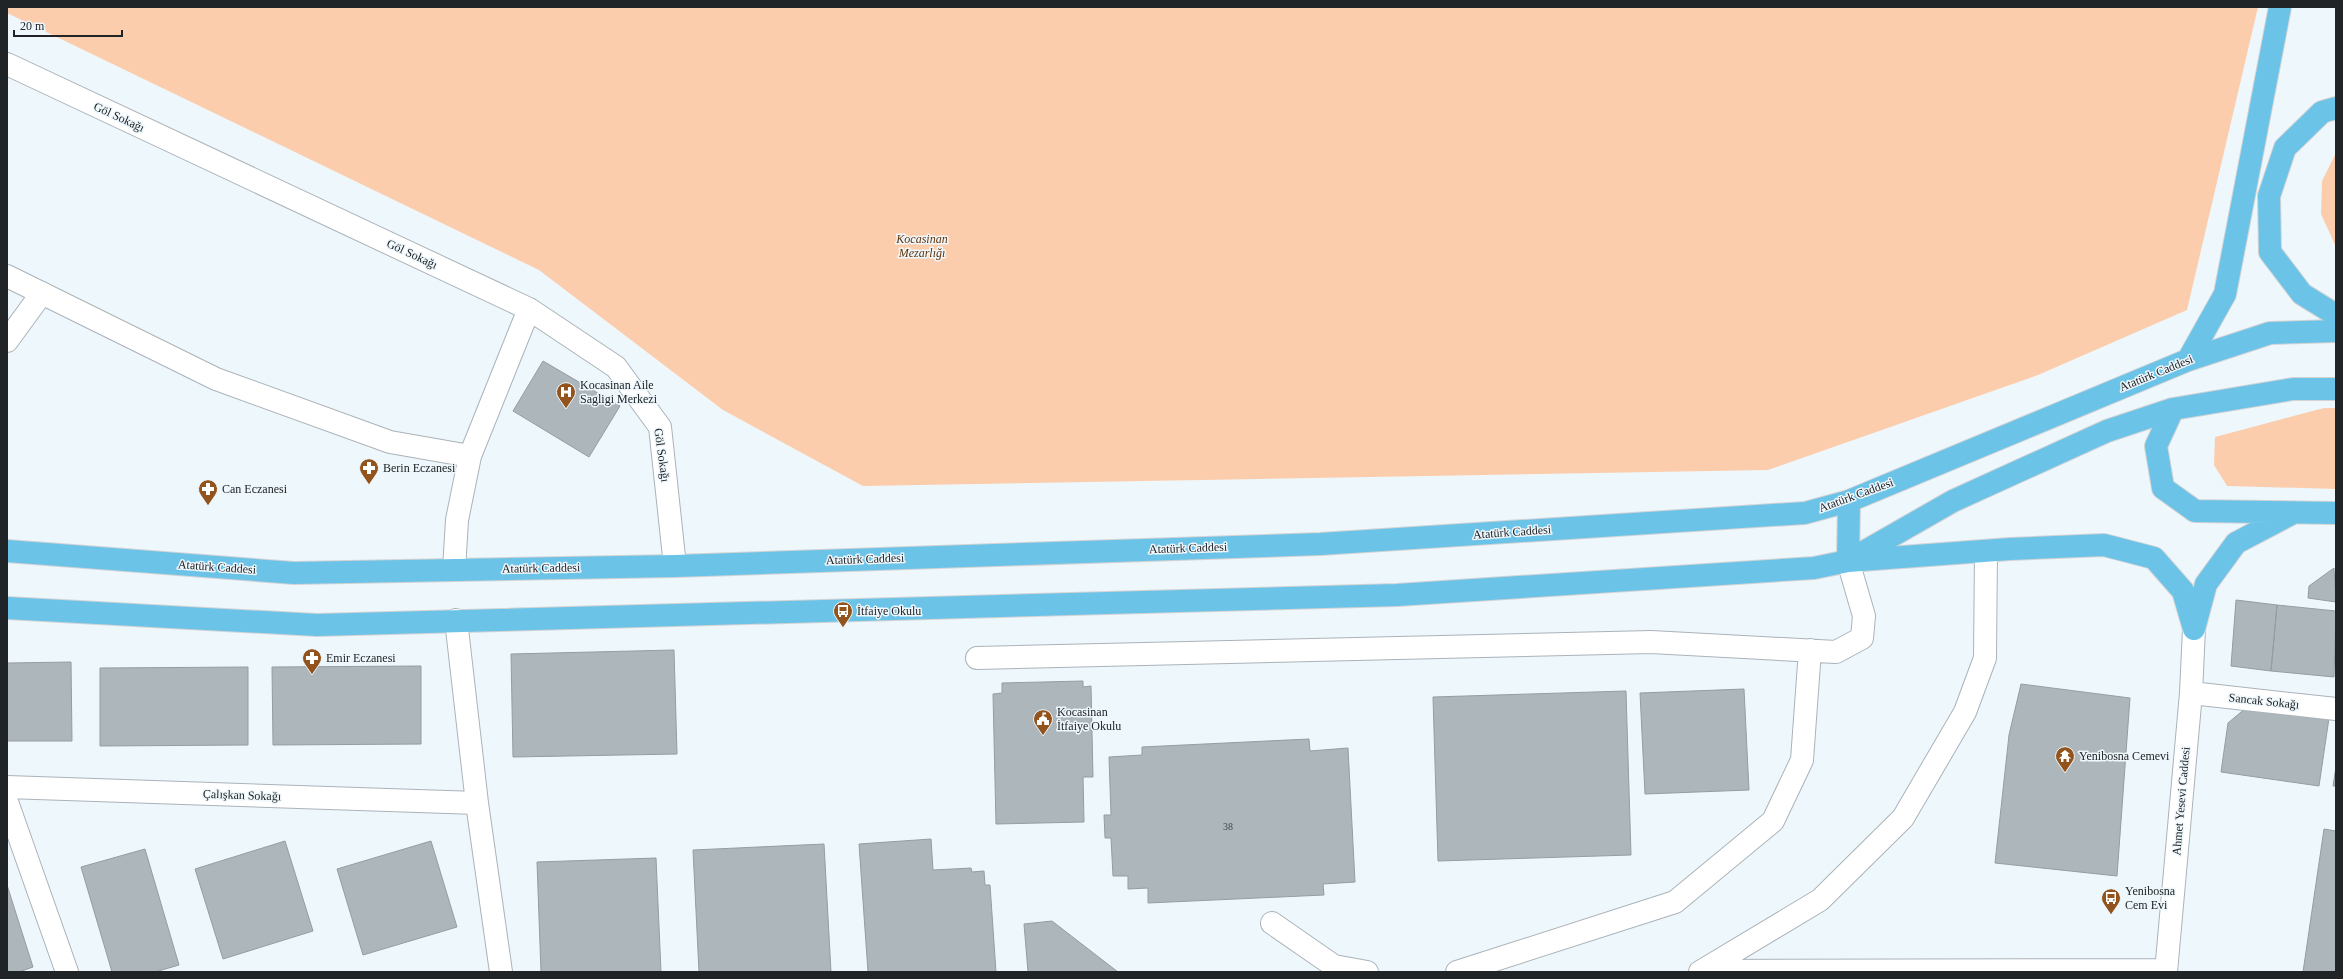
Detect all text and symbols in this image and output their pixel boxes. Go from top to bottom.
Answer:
scale bar [14,12,122,38]
text: 20 m [20,19,45,33]
street label: Göl Sokağı [91,99,147,135]
park label: Kocasinan Mezarlığı [895,232,948,260]
street label: Göl Sokağı [384,236,440,272]
street label: Atatürk Caddesi [2117,352,2196,394]
place label: Kocasinan Aile Sagligi Merkezi [580,378,658,406]
hospital icon: Kocasinan Aile Sagligi Merkezi [555,381,577,409]
street label: Göl Sokağı [651,427,673,484]
pharmacy icon: Berin Eczanesi [358,457,380,485]
place label: Berin Eczanesi [383,461,456,475]
street label: Atatürk Caddesi [1817,475,1896,515]
pharmacy icon: Can Eczanesi [197,478,219,506]
place label: Can Eczanesi [222,482,288,496]
street label: Atatürk Caddesi [1472,522,1552,542]
street label: Atatürk Caddesi [1149,540,1228,556]
street label: Atatürk Caddesi [826,551,905,567]
street label: Atatürk Caddesi [177,557,257,577]
street label: Atatürk Caddesi [502,560,581,576]
bus stop icon: İtfaiye Okulu [832,600,854,628]
place label: İtfaiye Okulu [857,604,921,618]
pharmacy icon: Emir Eczanesi [301,647,323,675]
place label: Emir Eczanesi [326,651,396,665]
street label: Sancak Sokağı [2228,690,2301,712]
place label: Kocasinan İtfaiye Okulu [1057,705,1121,733]
public building icon: Kocasinan İtfaiye Okulu [1032,708,1054,736]
temple icon: Yenibosna Cemevi [2054,745,2076,773]
street label: Ahmet Yesevi Caddesi [2169,745,2193,856]
place label: Yenibosna Cemevi [2079,749,2170,763]
street label: Çalışkan Sokağı [203,787,282,803]
house number: 38 [1223,821,1233,832]
place label: Yenibosna Cem Evi [2125,884,2176,912]
bus stop icon: Yenibosna Cem Evi [2100,887,2122,915]

